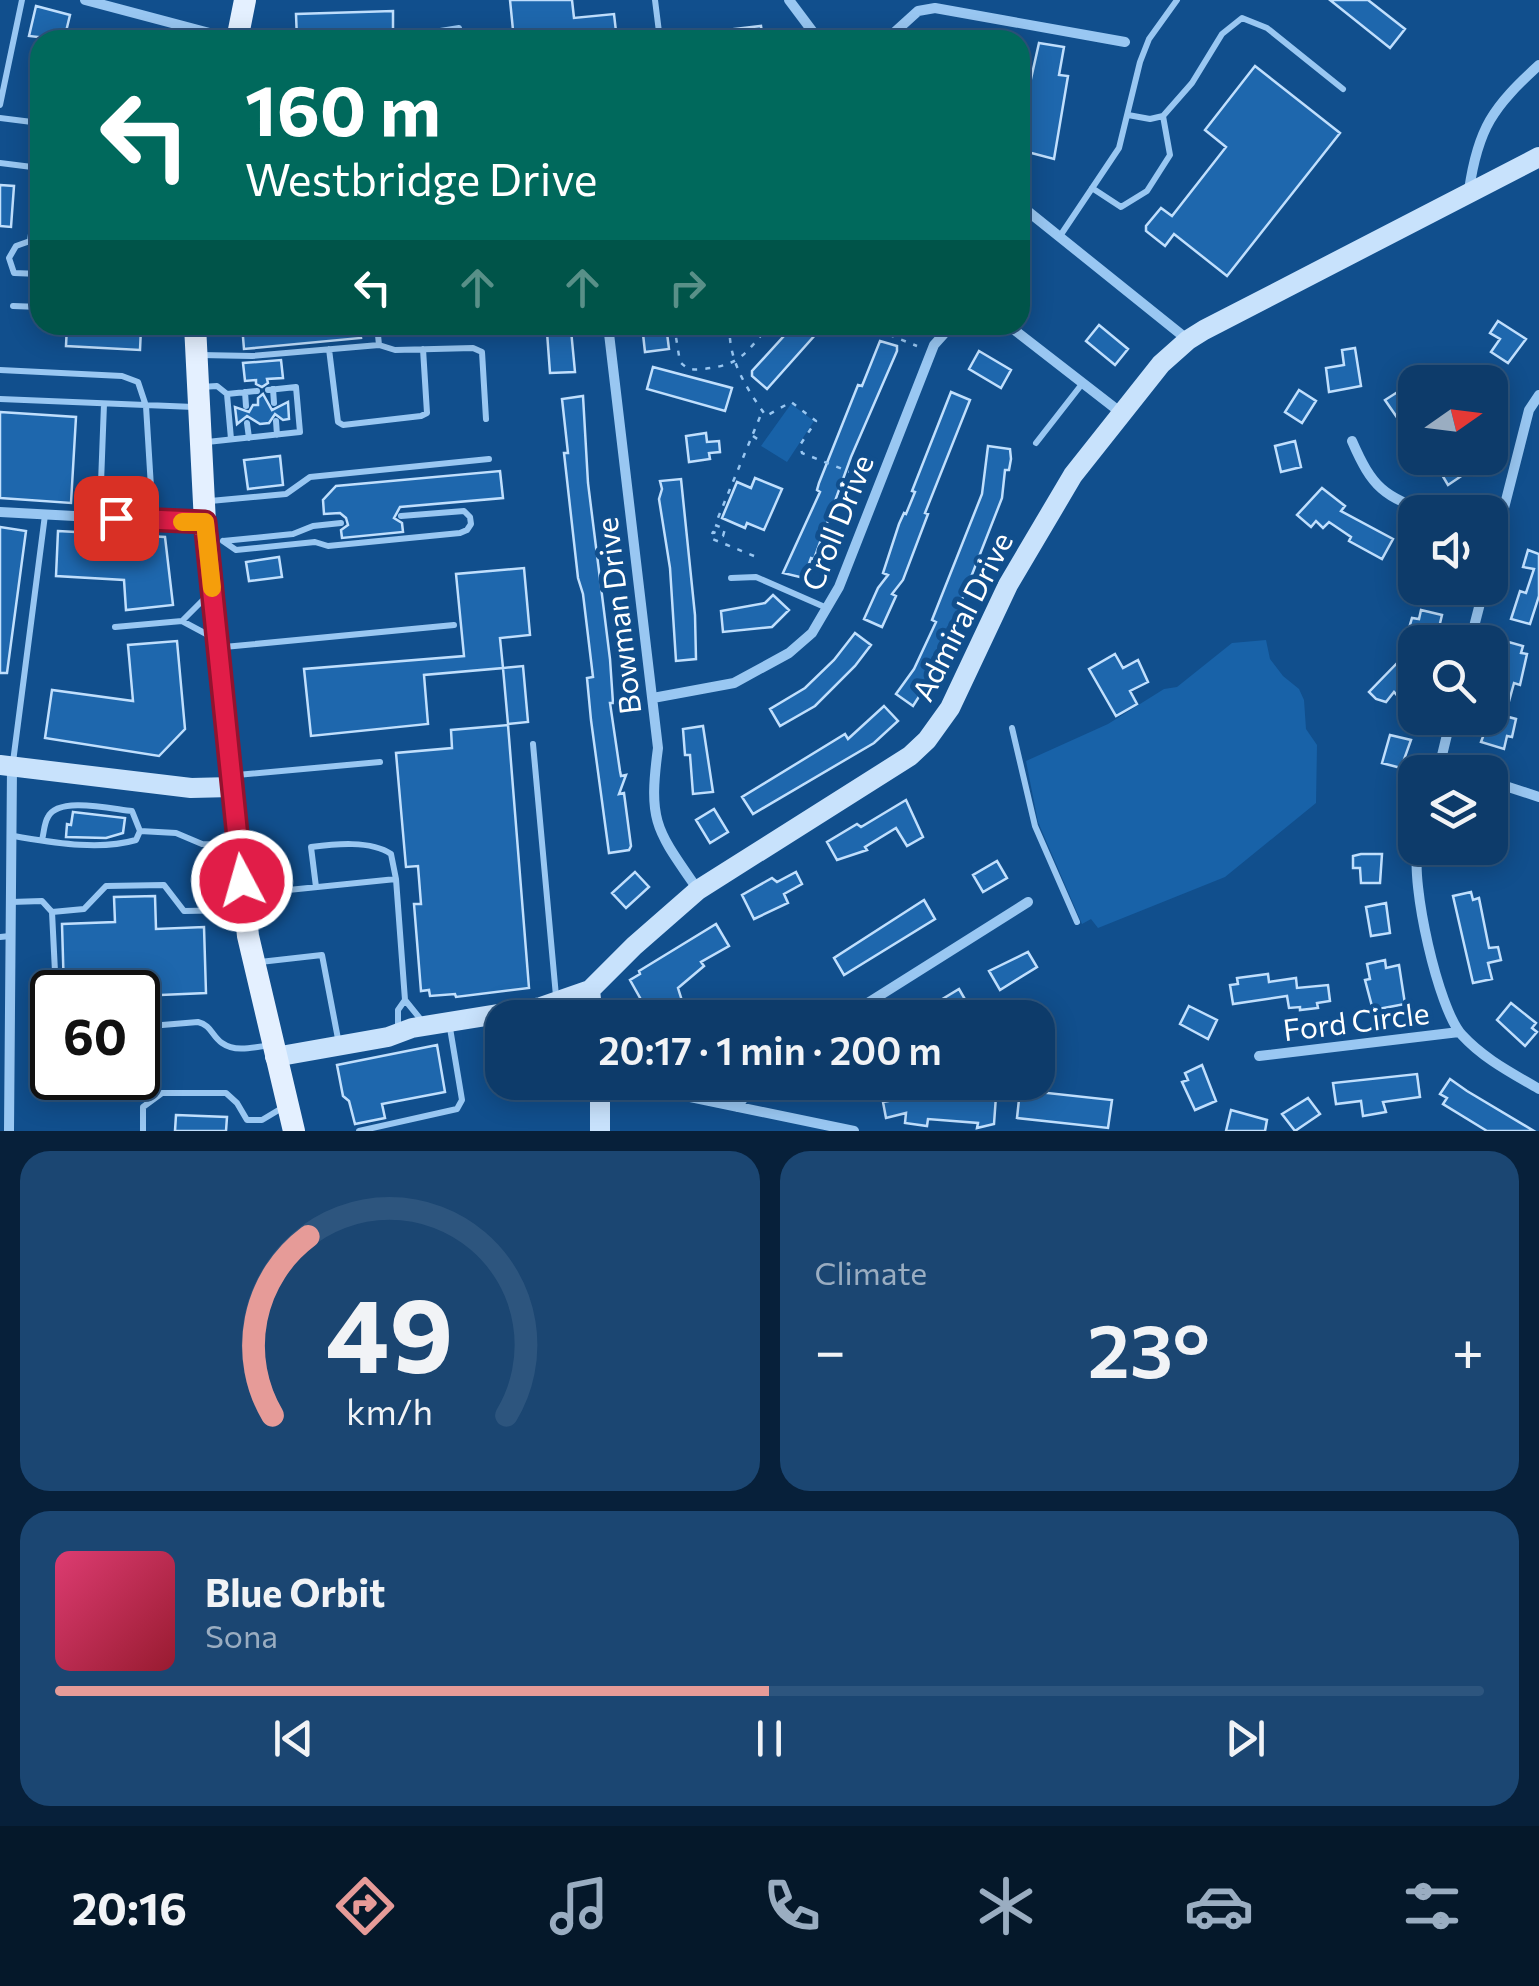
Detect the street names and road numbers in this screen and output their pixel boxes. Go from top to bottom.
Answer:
street label: Croll Drive [792,449,880,595]
street label: Bowman Drive [587,515,647,717]
street label: Admiral Drive [903,525,1019,707]
street label: Ford Circle [1281,993,1431,1047]

